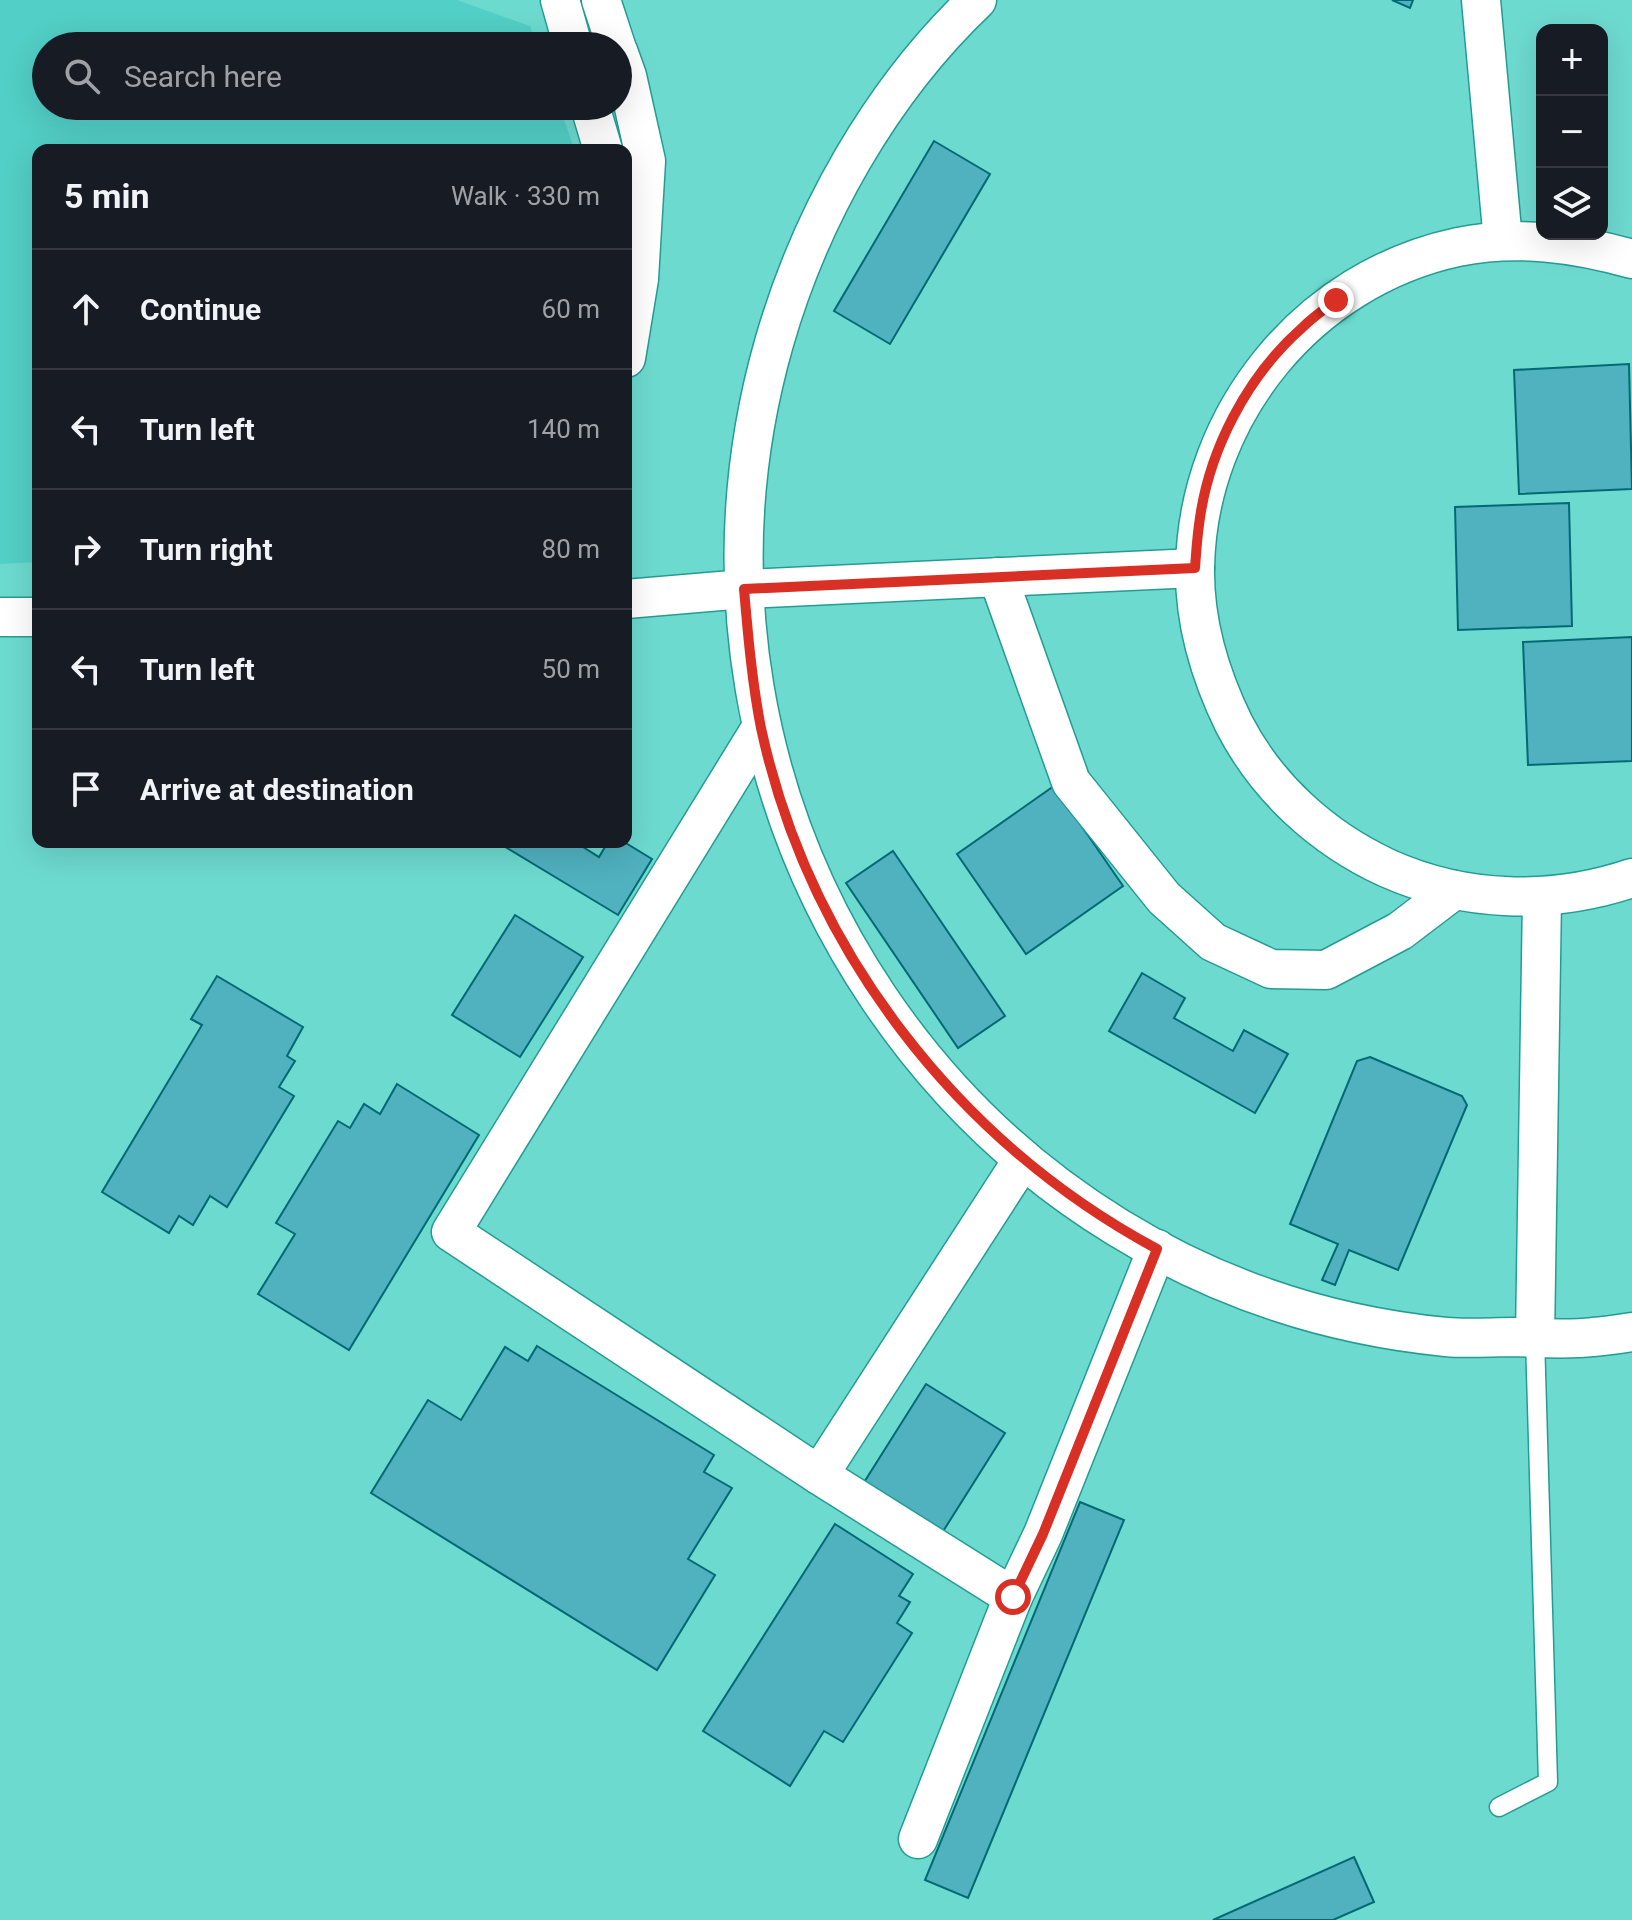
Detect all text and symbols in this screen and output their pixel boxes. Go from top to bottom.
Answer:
map controls [1536,24,1608,240]
button: + [1536,24,1608,96]
search box [32,32,632,120]
icon: search [60,54,104,98]
text: Search here [124,59,282,94]
button: − [1536,96,1608,168]
button: layers [1536,168,1608,240]
text: 5 min [64,176,149,216]
text: Walk · 330 m [451,181,600,211]
route end [1318,282,1354,318]
icon: ahead [64,287,108,331]
text: Continue [140,292,261,327]
text: 60 m [542,294,600,324]
icon: left [64,407,108,451]
text: Turn left [140,412,255,447]
text: 140 m [527,414,600,444]
icon: right [64,527,108,571]
text: Turn right [140,532,273,567]
text: 80 m [542,534,600,564]
icon: left [64,647,108,691]
text: Turn left [140,652,255,687]
text: 50 m [542,654,600,684]
icon: arrive [64,767,108,811]
text: Arrive at destination [140,772,414,807]
route start [995,1579,1031,1615]

